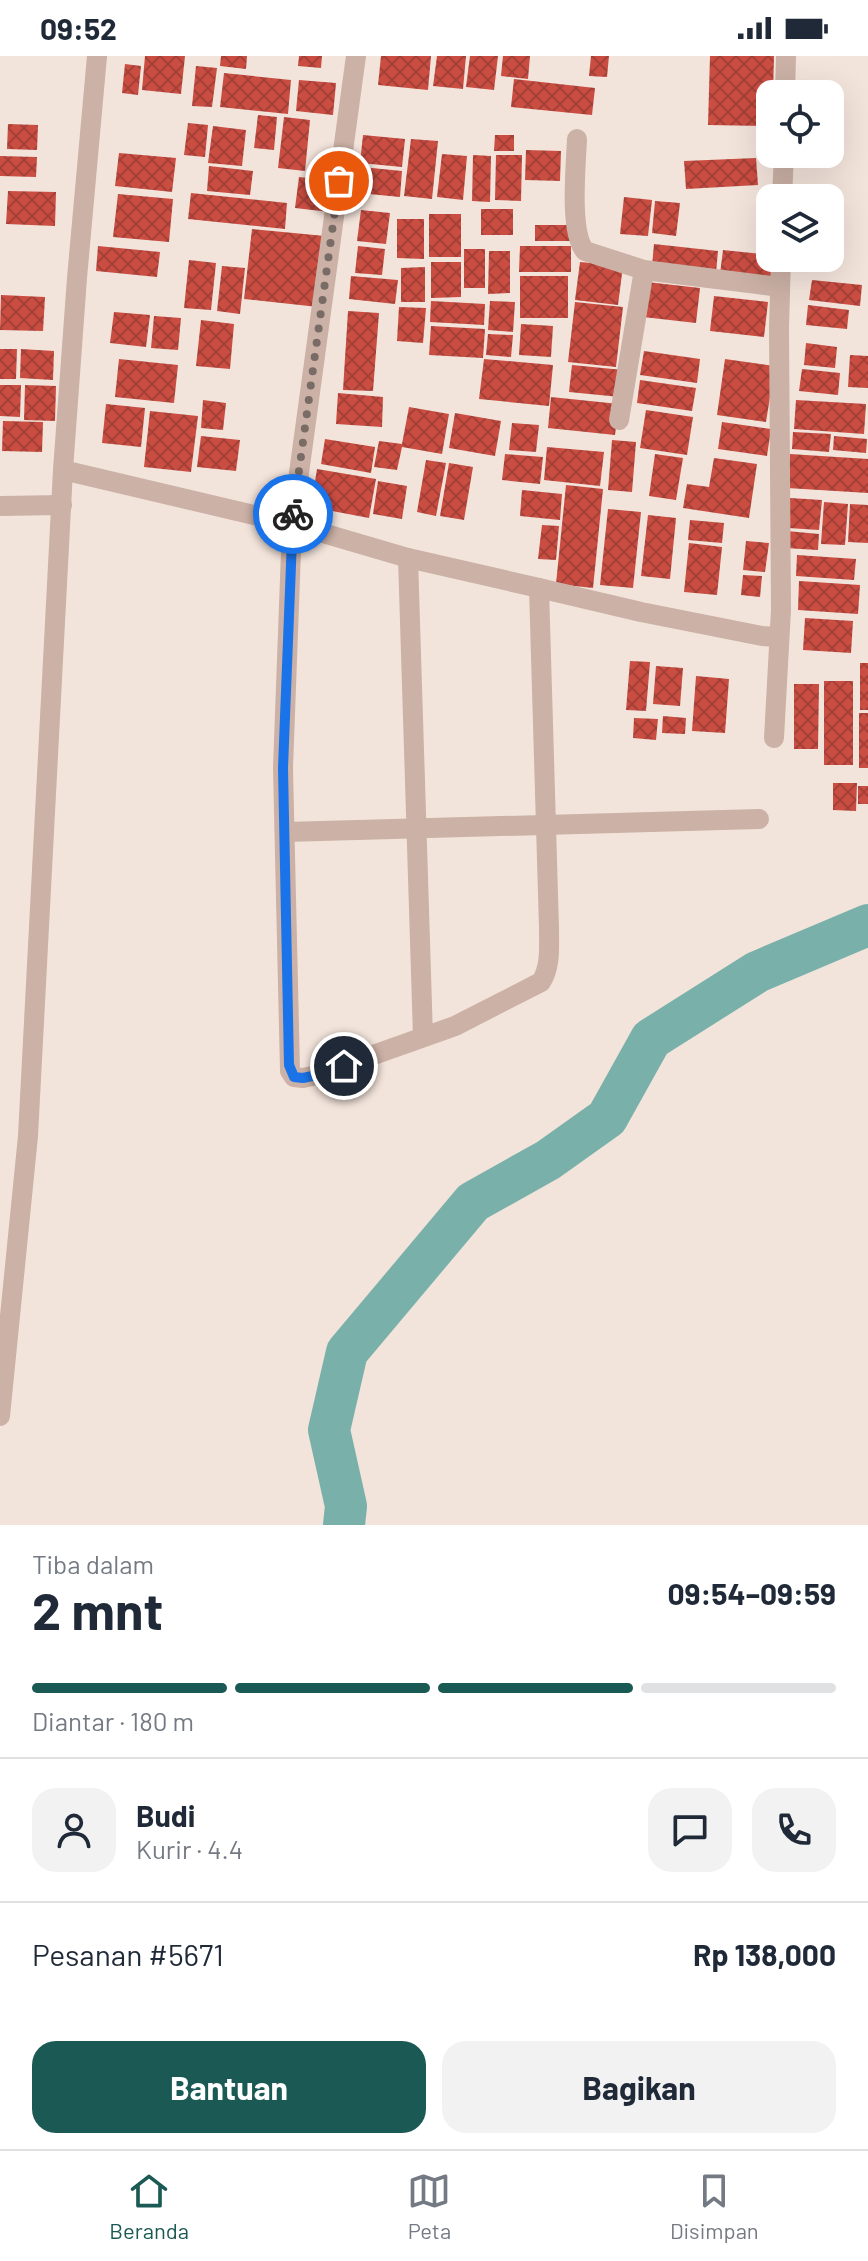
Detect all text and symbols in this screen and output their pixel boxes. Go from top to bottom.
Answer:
text: 09:52 [40,10,117,46]
map controls [756,80,844,272]
button: locate [756,80,844,168]
pin [305,147,373,215]
icon: bag [317,159,361,203]
button: layers [756,184,844,272]
courier [253,474,333,554]
icon: bike [271,492,315,536]
pin [310,1032,378,1100]
icon: home [322,1044,366,1088]
text: Tiba dalam [32,1548,154,1579]
text: 09:54–09:59 [667,1575,836,1611]
text: 2 mnt [32,1578,163,1640]
text: Diantar · 180 m [32,1705,194,1736]
button: person [32,1788,116,1872]
button: chat [648,1788,732,1872]
button: phone [752,1788,836,1872]
text: Budi [136,1797,195,1833]
text: Kurir · 4.4 [136,1833,243,1864]
text: Pesanan #5671 [32,1936,224,1972]
text: Rp 138,000 [693,1936,836,1972]
button: Bantuan [32,2041,426,2133]
button: Bagikan [442,2041,836,2133]
tab: Beranda [109,2169,189,2243]
tab: Peta [407,2169,451,2243]
tab: Disimpan [670,2169,759,2243]

